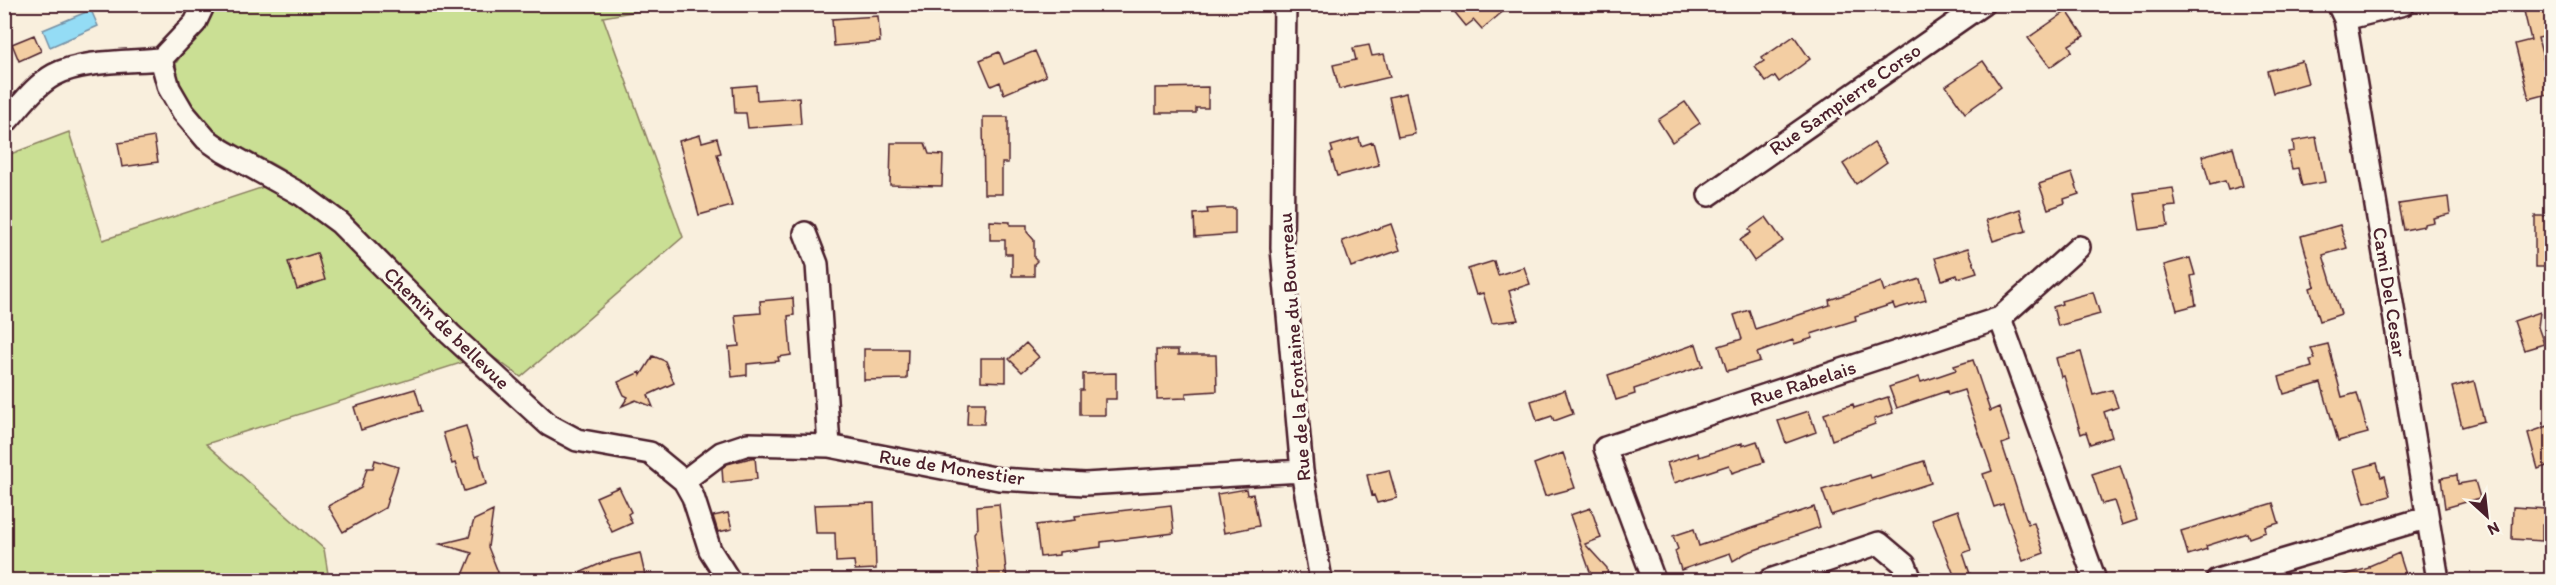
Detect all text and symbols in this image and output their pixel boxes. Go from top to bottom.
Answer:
street label: Rue Sampierre Corso [1764,38,1926,160]
street label: Rue de la Fontaine du Bourreau [1273,212,1315,482]
street label: Cami Del Cesar [2368,225,2412,359]
street label: Chemin de bellevue [379,262,515,394]
street label: Rue Rabelais [1747,355,1859,411]
street label: Rue de Monestier [877,444,1027,490]
north arrow [2457,486,2517,546]
text: N [2484,518,2503,540]

